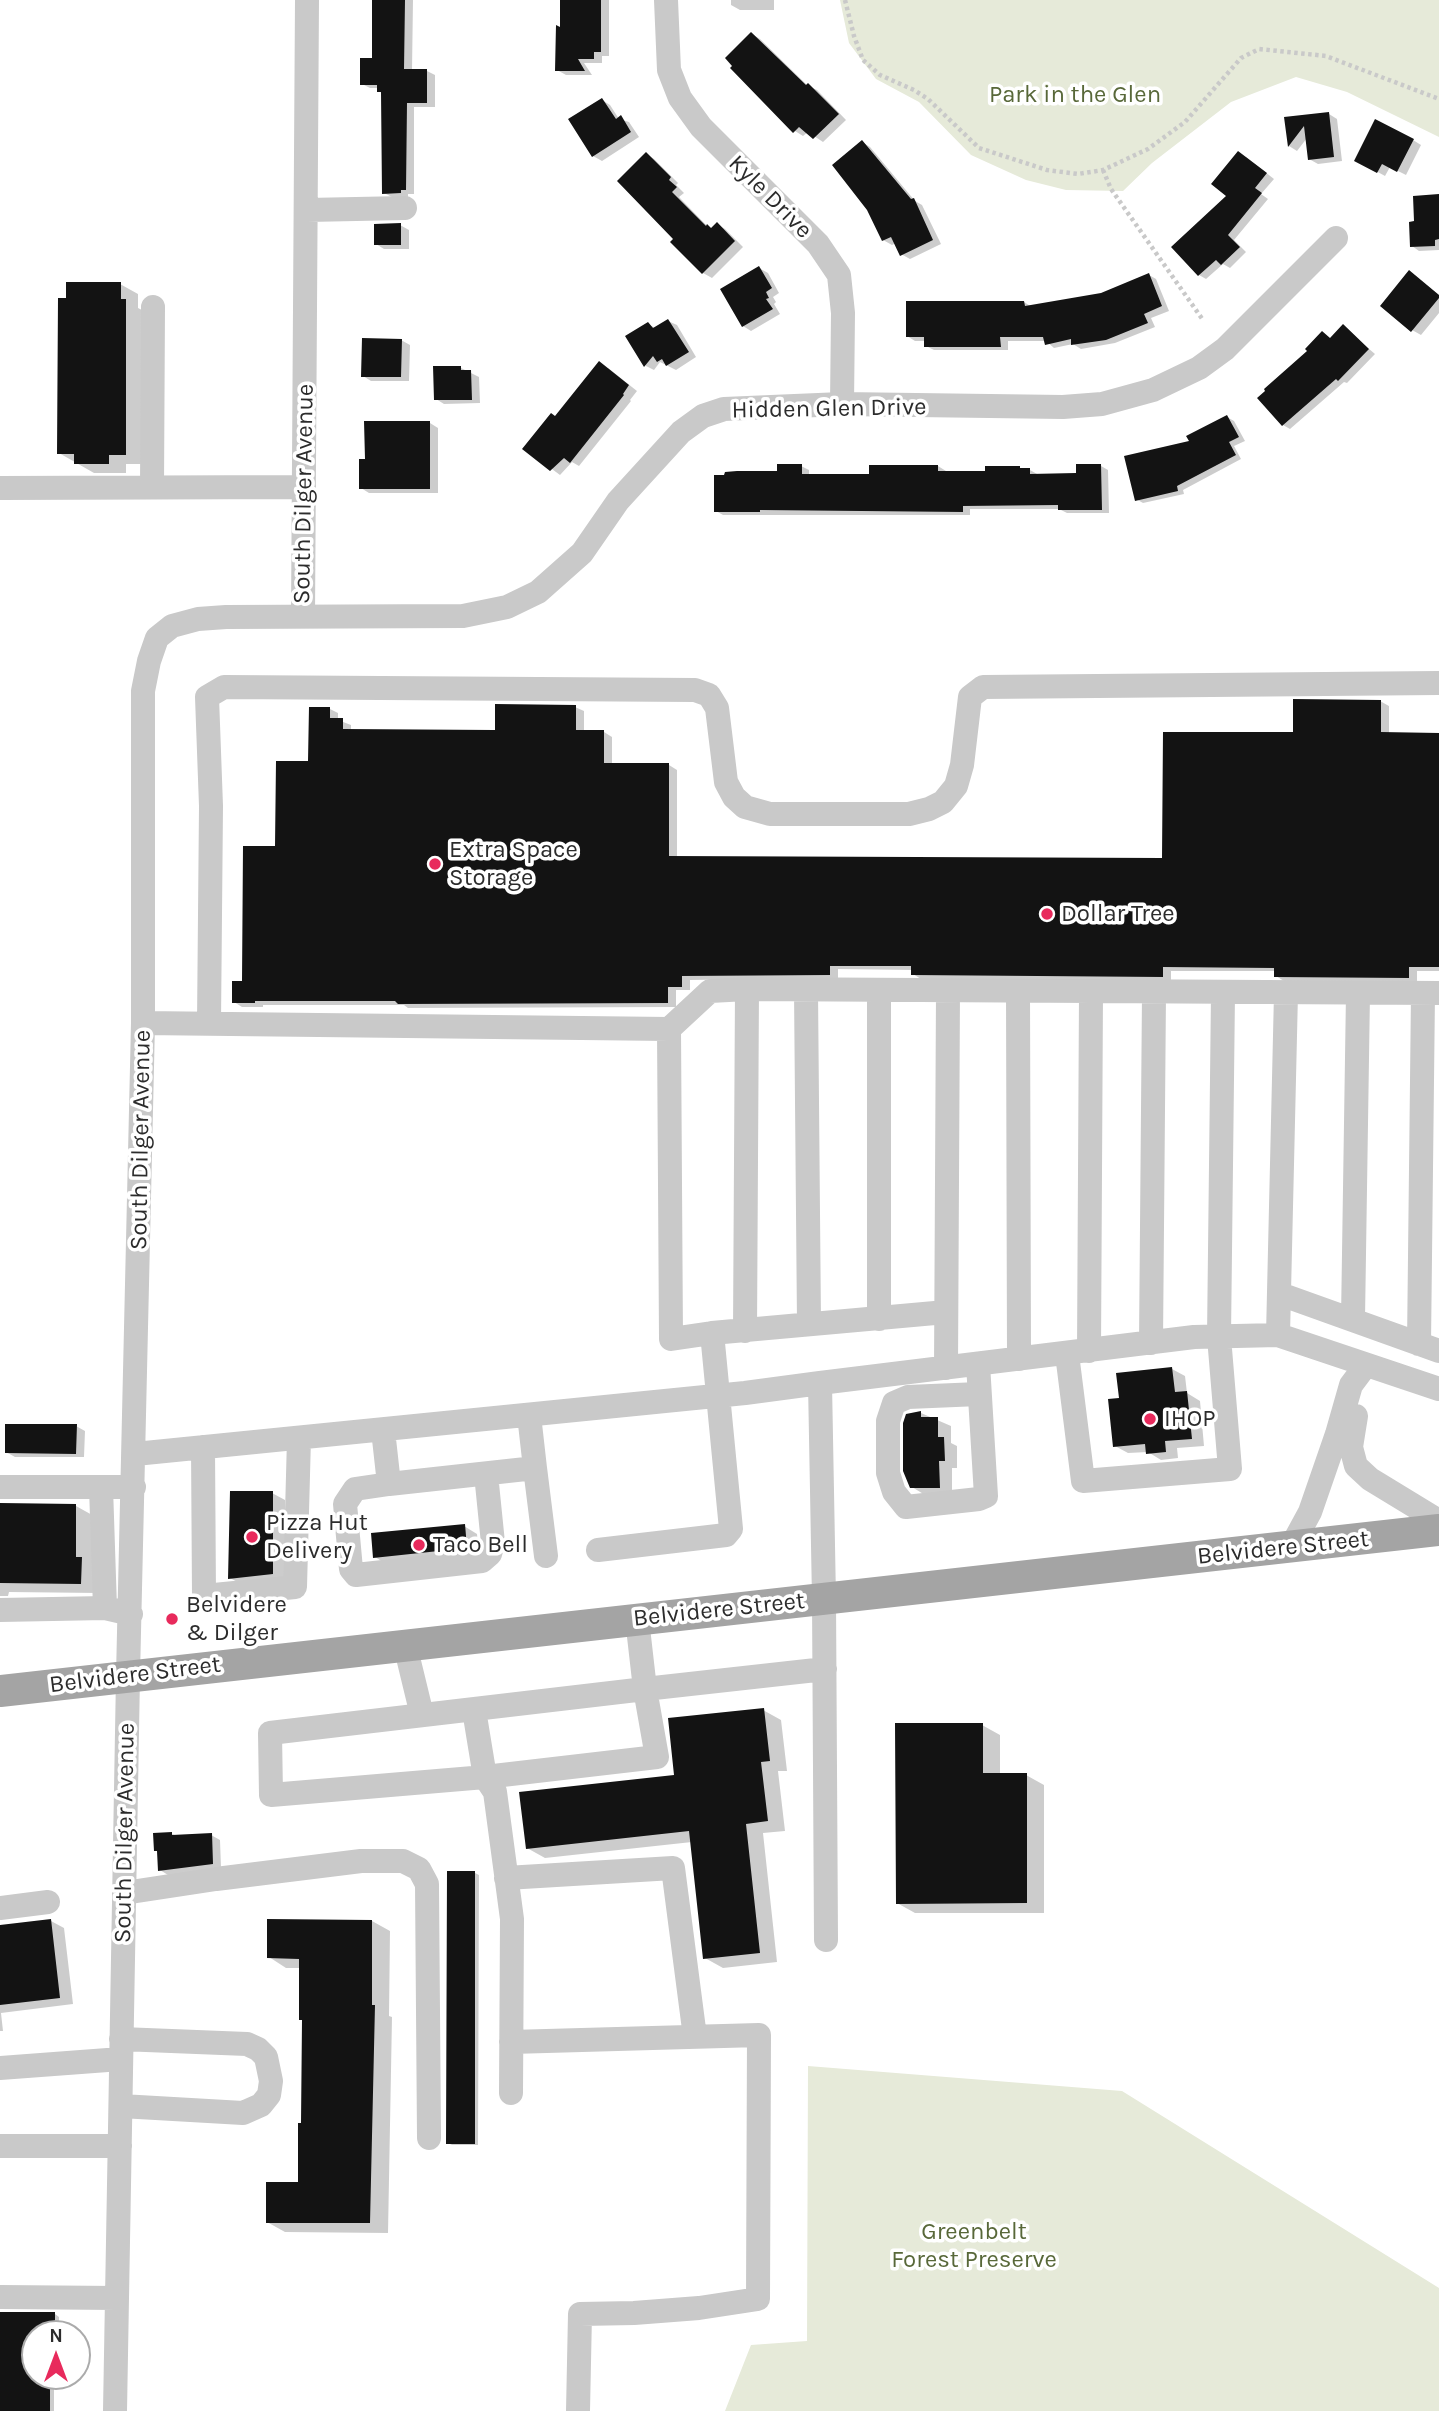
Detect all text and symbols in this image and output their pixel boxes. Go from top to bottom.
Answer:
park label: Park in the Glen [989,81,1161,109]
street label: Kyle Drive [722,149,818,245]
street label: South Dilger Avenue [288,384,320,604]
street label: Hidden Glen Drive [731,393,927,425]
place label: Extra Space Storage [449,836,578,892]
marker: Extra Space Storage [427,856,443,872]
place label: Dollar Tree [1061,900,1175,928]
marker: Dollar Tree [1039,906,1055,922]
street label: South Dilger Avenue [125,1030,157,1250]
place label: IHOP [1164,1405,1216,1433]
marker: IHOP [1142,1411,1158,1427]
place label: Pizza Hut Delivery [266,1509,368,1565]
street label: Belvidere Street [1196,1525,1370,1571]
marker: Pizza Hut Delivery [244,1529,260,1545]
place label: Taco Bell [433,1531,528,1559]
marker: Taco Bell [411,1537,427,1553]
street label: Belvidere Street [632,1587,806,1633]
place label: Belvidere & Dilger [186,1591,287,1647]
marker: Belvidere & Dilger [164,1611,180,1627]
street label: Belvidere Street [48,1650,222,1700]
street label: South Dilger Avenue [109,1723,141,1943]
park label: Greenbelt Forest Preserve [891,2218,1057,2274]
north arrow [21,2320,91,2390]
text: N [49,2325,63,2347]

